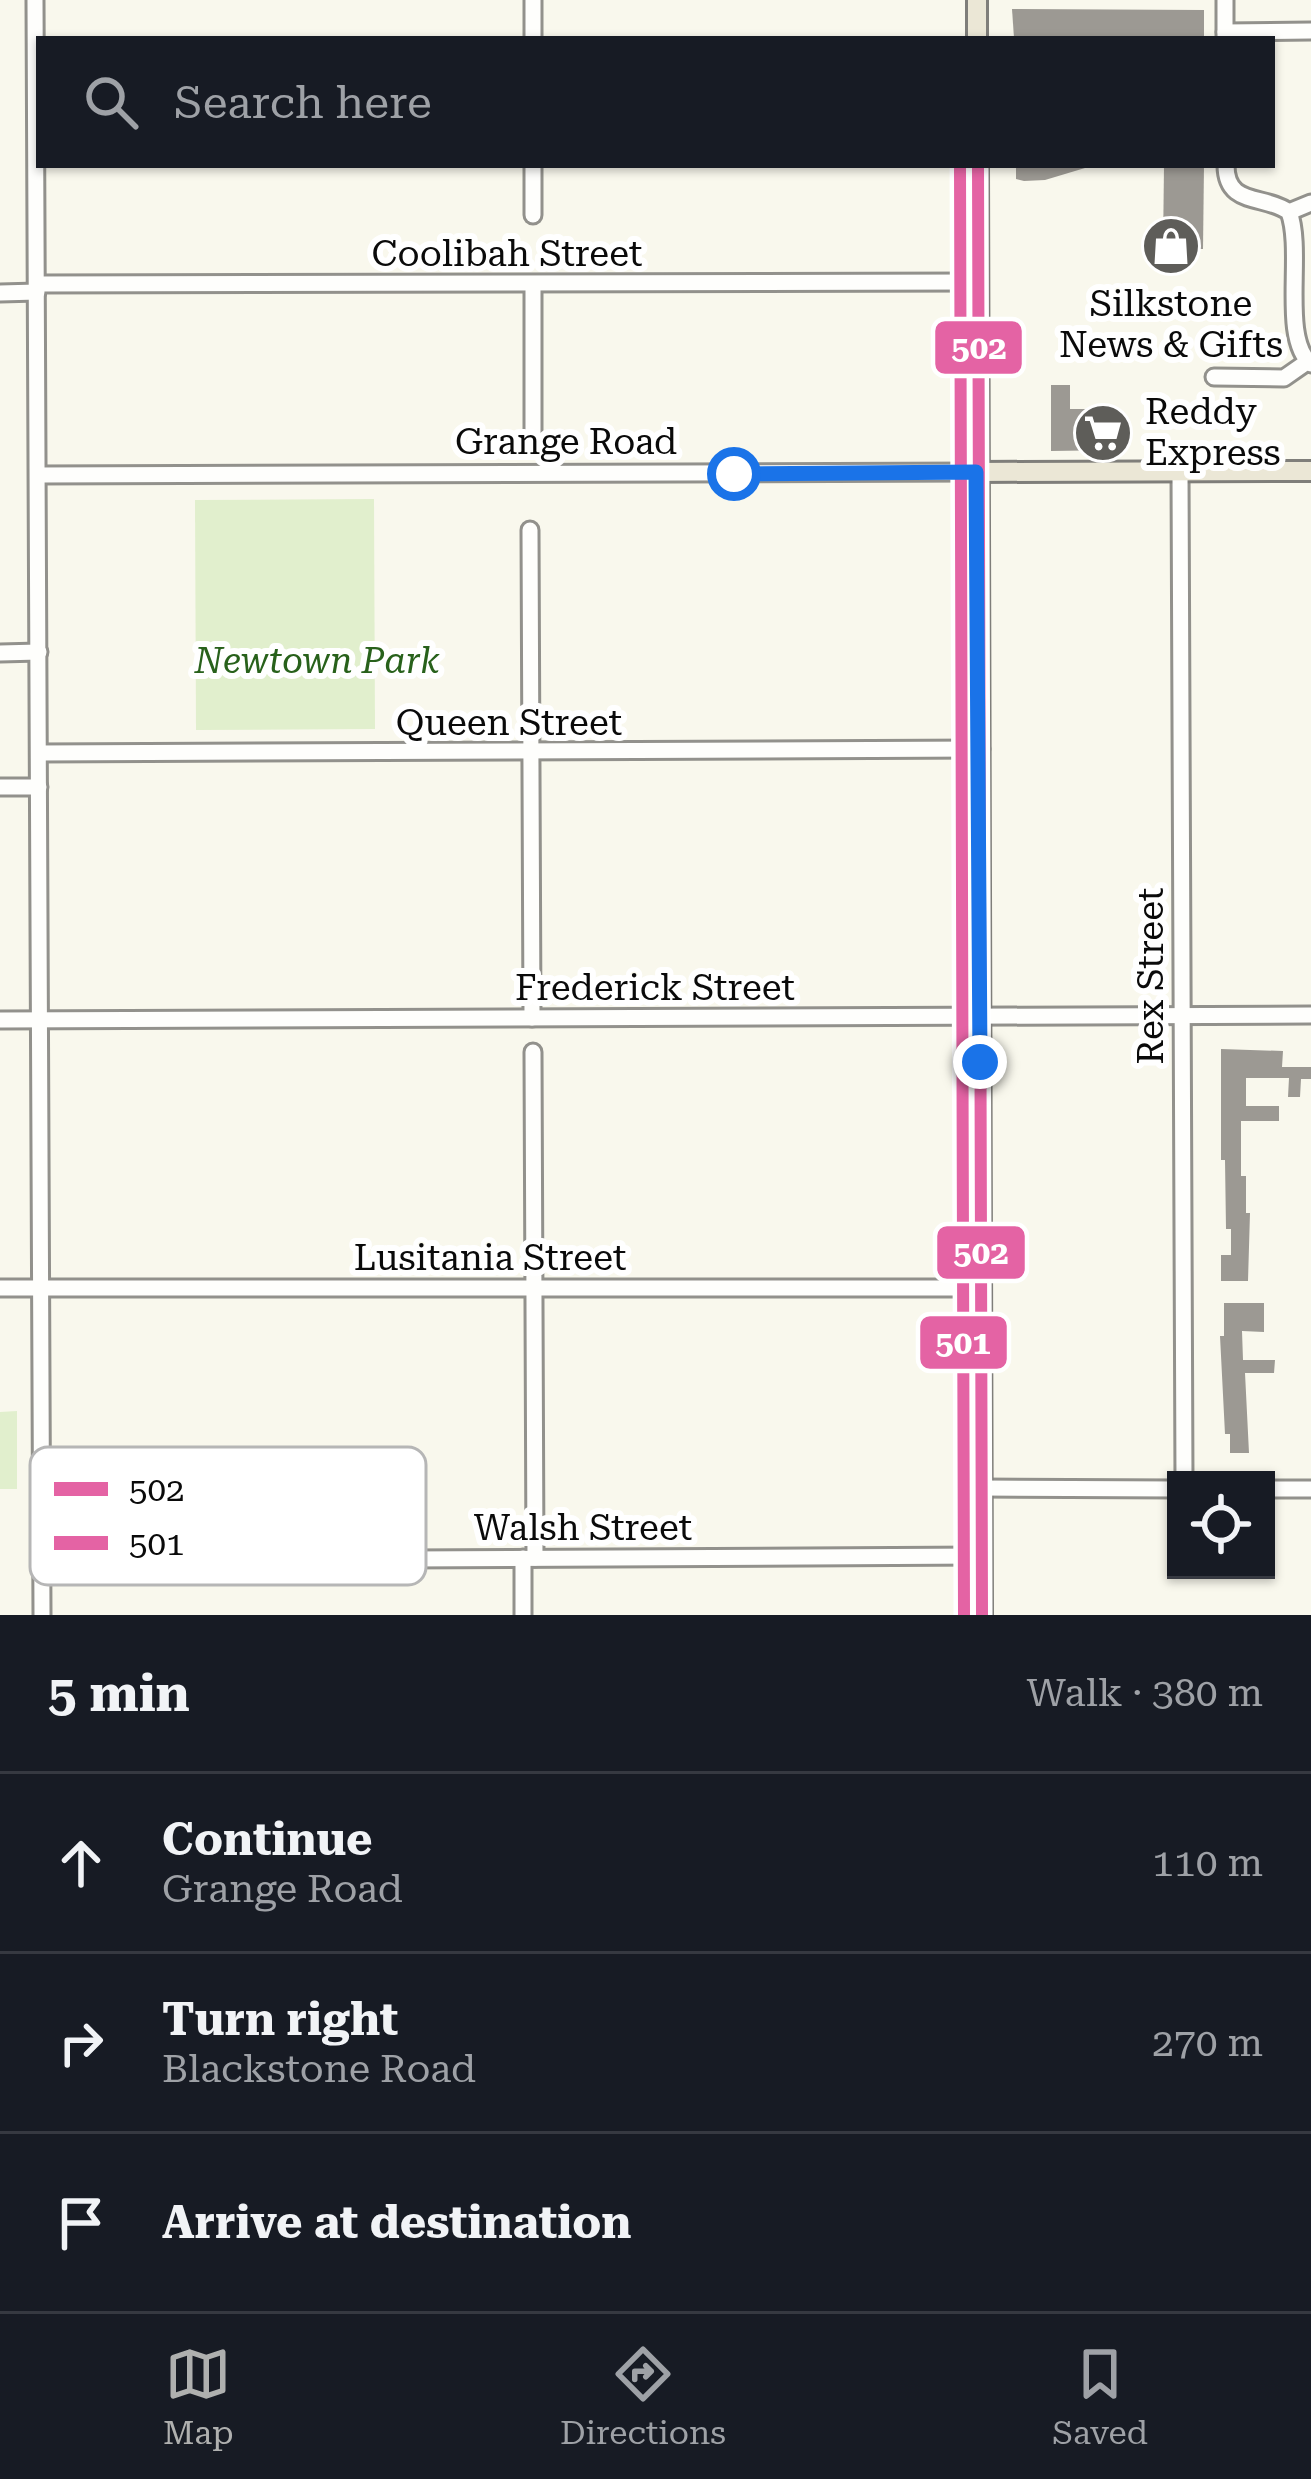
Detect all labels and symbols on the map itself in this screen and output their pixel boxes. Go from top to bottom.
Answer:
shop icon: Silkstone News & Gifts [1140,215,1202,277]
street label: Coolibah Street [372,233,642,275]
place label: Silkstone News & Gifts [1059,283,1283,366]
line badge: 502 [933,319,1024,376]
text: 502 [951,328,1007,367]
place label: Reddy Express [1145,391,1281,474]
supermarket icon: Reddy Express [1072,402,1134,464]
street label: Grange Road [455,421,677,463]
route start [707,447,761,501]
park label: Newtown Park [193,640,440,682]
street label: Queen Street [396,702,622,744]
street label: Rex Street [1130,888,1172,1064]
street label: Frederick Street [515,967,795,1009]
route end [953,1035,1007,1089]
line badge: 502 [935,1224,1027,1281]
text: 502 [953,1233,1009,1272]
street label: Lusitania Street [354,1237,626,1279]
line badge: 501 [918,1314,1009,1371]
text: 501 [935,1323,991,1362]
legend [30,1447,426,1585]
text: 502 [129,1470,184,1509]
street label: Walsh Street [474,1507,692,1549]
text: 501 [129,1524,184,1563]

